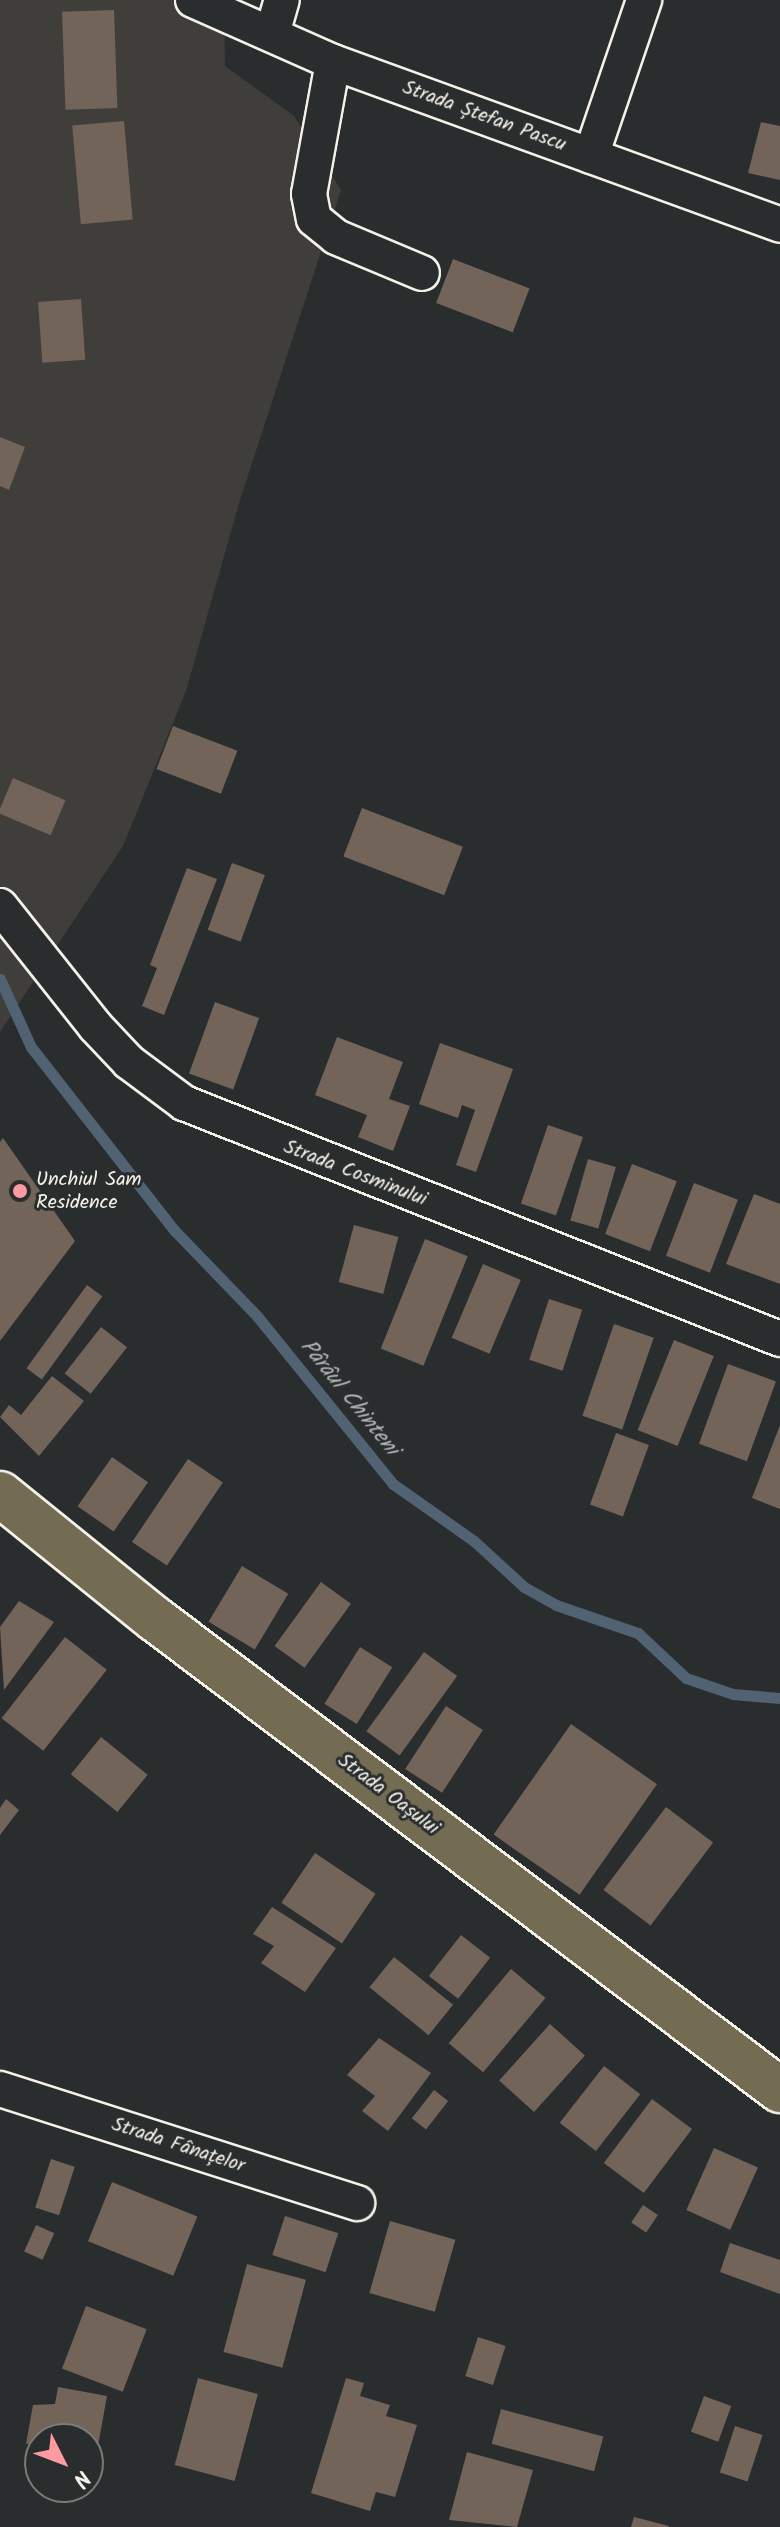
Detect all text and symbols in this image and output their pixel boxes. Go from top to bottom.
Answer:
street label: Strada Ștefan Pascu [399,76,569,158]
street label: Strada Cosminului [280,1136,430,1212]
place label: Unchiul Sam Residence [36,1168,141,1215]
marker: Unchiul Sam Residence [11,1182,29,1200]
water label: Pârâul Chinteni [294,1334,404,1462]
street label: Strada Oașului [333,1749,443,1841]
street label: Strada Fânațelor [108,2113,248,2179]
north arrow [24,2423,104,2503]
text: N [63,2461,98,2495]

